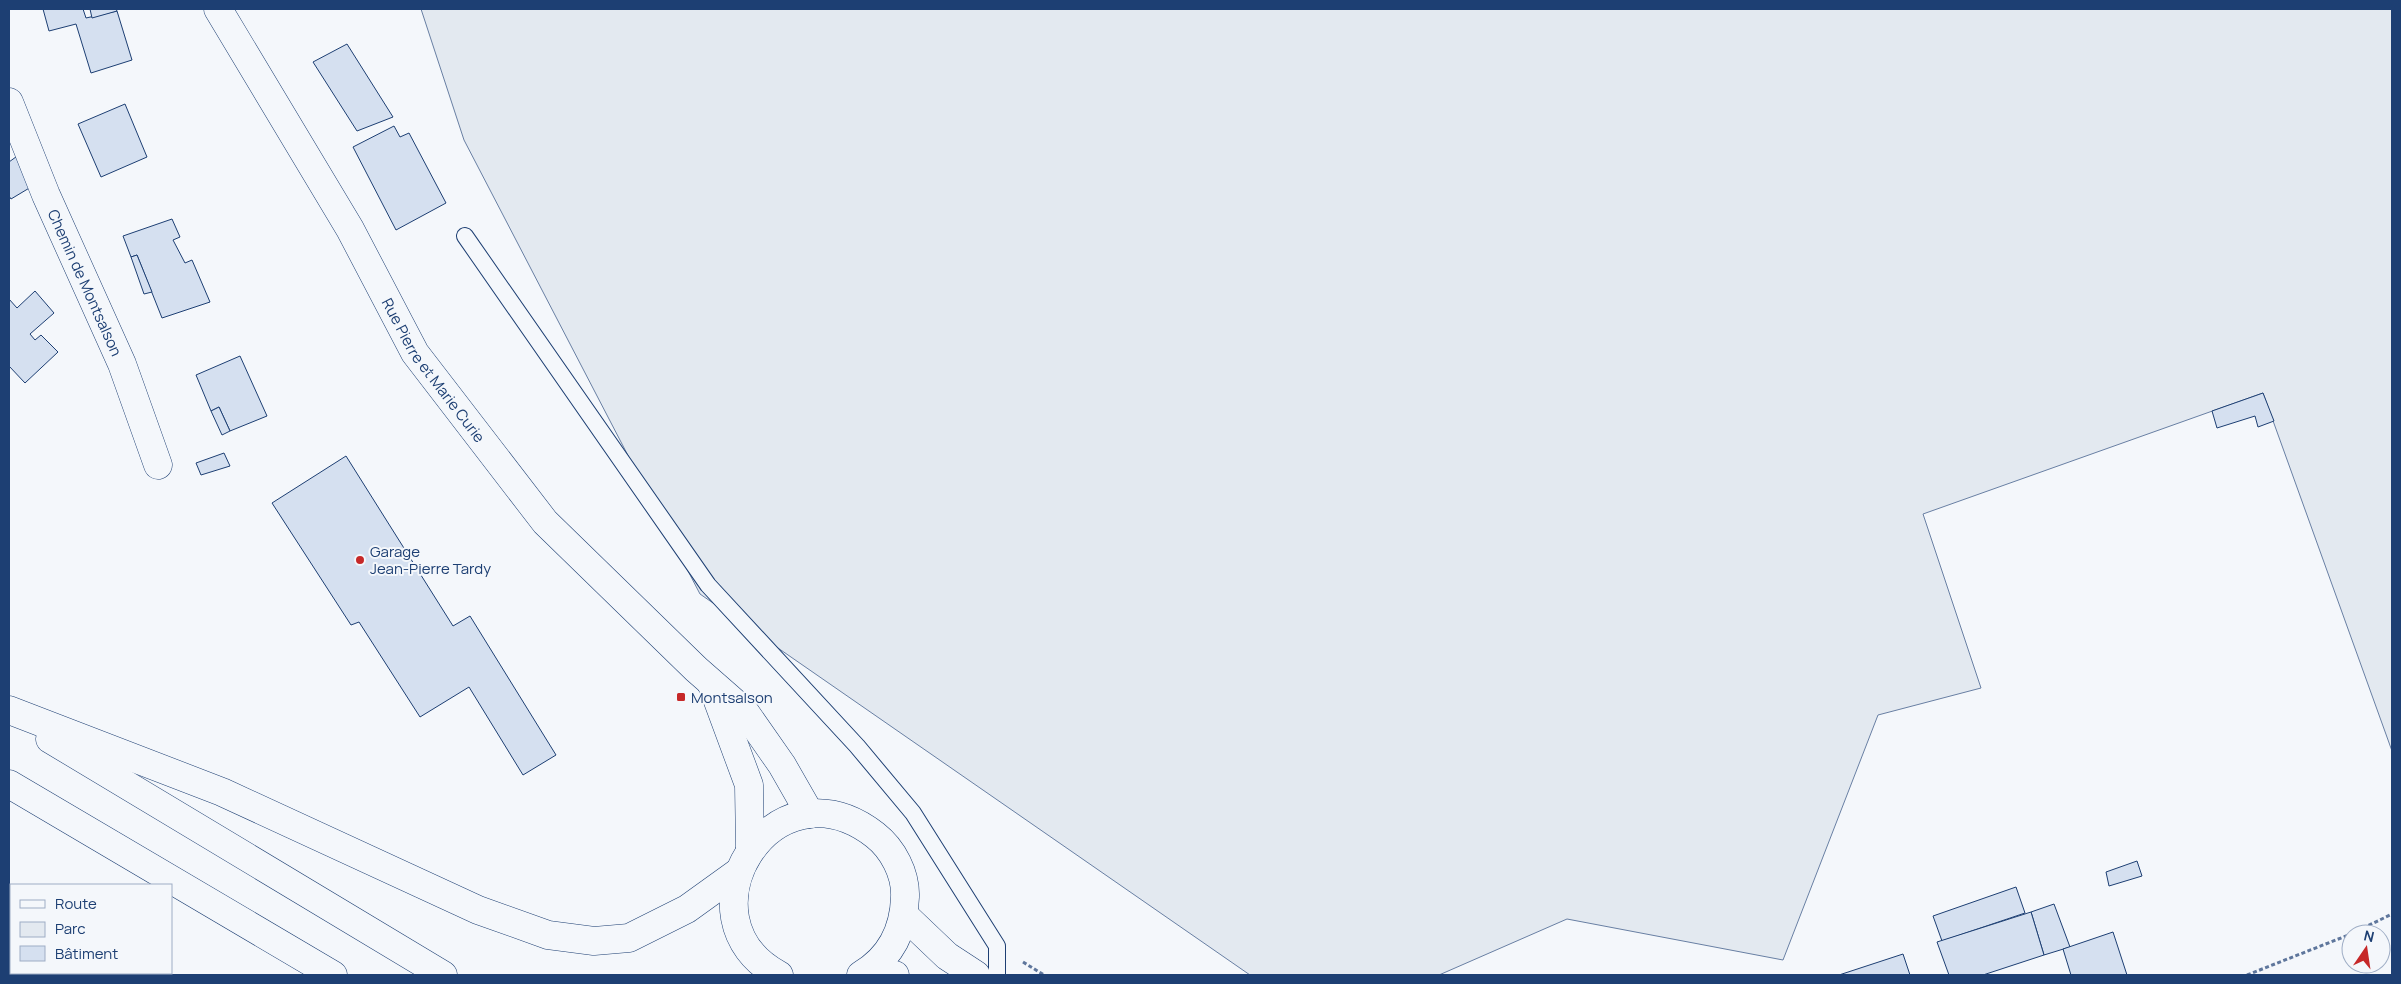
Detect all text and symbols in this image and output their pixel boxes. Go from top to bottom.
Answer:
street label: Chemin de Montsalson [43,206,128,359]
street label: Rue Pierre et Marie Curie [377,294,490,447]
place label: Garage Jean-Pierre Tardy [370,541,491,579]
marker: Garage Jean-Pierre Tardy [354,554,366,566]
place label: Montsalson [691,687,773,708]
marker: Montsalson [675,691,687,703]
legend [10,884,172,974]
text: Route [55,893,97,914]
text: Parc [55,918,86,939]
north arrow [2341,924,2391,974]
text: N [2362,925,2376,946]
text: Bâtiment [55,943,118,964]

